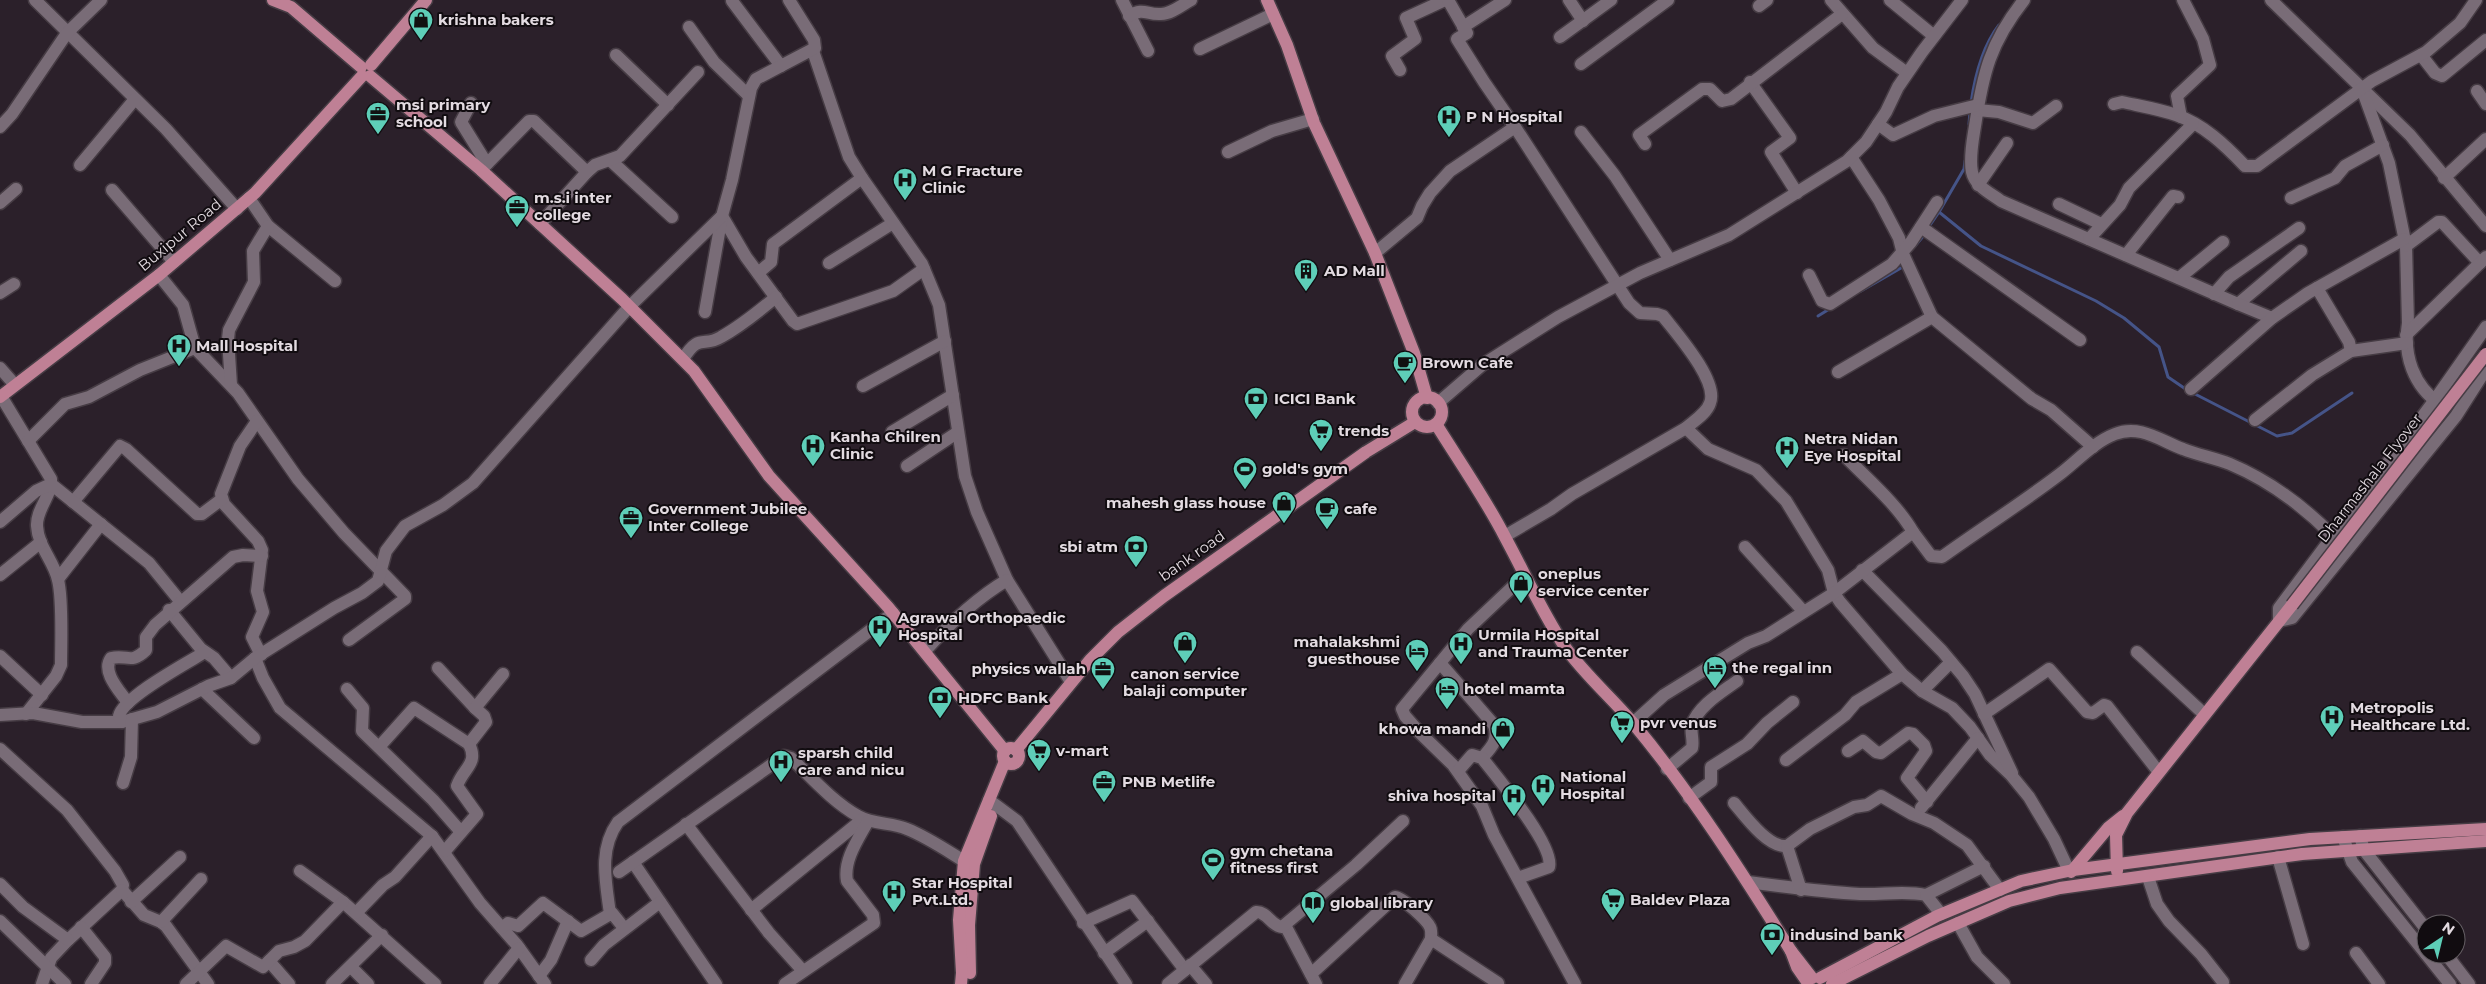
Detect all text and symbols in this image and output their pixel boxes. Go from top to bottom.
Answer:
shop icon: krishna bakers [408,7,434,41]
place label: krishna bakers [438,10,554,29]
place label: msi primary school [396,95,491,131]
office icon: msi primary school [365,101,391,135]
hospital icon: P N Hospital [1436,104,1462,138]
place label: P N Hospital [1466,107,1562,126]
place label: M G Fracture Clinic [922,161,1023,197]
hospital icon: M G Fracture Clinic [892,167,918,201]
place label: m.s.i inter college [534,188,612,224]
street label: Buxipur Road [134,194,225,275]
office icon: m.s.i inter college [504,194,530,228]
building icon: AD Mall [1293,258,1319,292]
place label: AD Mall [1323,261,1385,280]
hospital icon: Mall Hospital [166,333,192,367]
place label: Mall Hospital [196,336,298,355]
cafe icon: Brown Cafe [1392,350,1418,384]
place label: Brown Cafe [1422,353,1513,372]
bank icon: ICICI Bank [1243,386,1269,420]
place label: ICICI Bank [1274,389,1356,408]
street label: Dharmashala Flyover [2313,409,2426,546]
supermarket icon: trends [1308,418,1334,452]
place label: trends [1338,421,1389,440]
place label: Kanha Chilren Clinic [830,427,941,463]
place label: Netra Nidan Eye Hospital [1804,429,1901,465]
hospital icon: Kanha Chilren Clinic [800,433,826,467]
hospital icon: Netra Nidan Eye Hospital [1774,435,1800,469]
sports icon: gold's gym [1232,456,1258,490]
place label: gold's gym [1262,459,1348,478]
shop icon: mahesh glass house [1271,490,1297,524]
place label: mahesh glass house [1106,493,1266,512]
cafe icon: cafe [1314,496,1340,530]
place label: Government Jubilee Inter College [648,499,807,535]
place label: cafe [1344,499,1377,518]
office icon: Government Jubilee Inter College [618,505,644,539]
street label: bank road [1155,526,1228,585]
bank icon: sbi atm [1123,534,1149,568]
place label: sbi atm [1059,537,1118,556]
place label: oneplus service center [1538,564,1649,600]
shop icon: oneplus service center [1508,570,1534,604]
place label: Agrawal Orthopaedic Hospital [897,608,1066,644]
hospital icon: Agrawal Orthopaedic Hospital [867,614,893,648]
place label: Urmila Hospital and Trauma Center [1478,625,1629,661]
shop icon: canon service balaji computer [1172,630,1198,664]
hospital icon: Urmila Hospital and Trauma Center [1448,631,1474,665]
place label: mahalakshmi guesthouse [1293,632,1400,668]
hotel icon: mahalakshmi guesthouse [1404,638,1430,672]
hotel icon: the regal inn [1702,655,1728,689]
office icon: physics wallah [1090,656,1116,690]
place label: the regal inn [1732,658,1832,677]
place label: physics wallah [971,659,1086,678]
place label: canon service balaji computer [1123,664,1247,700]
hotel icon: hotel mamta [1434,676,1460,710]
place label: hotel mamta [1464,679,1565,698]
bank icon: HDFC Bank [927,685,953,719]
place label: HDFC Bank [958,688,1048,707]
place label: Metropolis Healthcare Ltd. [2350,698,2470,734]
hospital icon: Metropolis Healthcare Ltd. [2319,704,2345,738]
supermarket icon: pvr venus [1609,710,1635,744]
place label: pvr venus [1640,713,1717,732]
shop icon: khowa mandi [1490,716,1516,750]
place label: khowa mandi [1379,719,1486,738]
supermarket icon: v-mart [1026,738,1052,772]
place label: v-mart [1055,741,1109,760]
place label: sparsh child care and nicu [798,743,905,779]
hospital icon: sparsh child care and nicu [768,749,794,783]
place label: National Hospital [1560,767,1626,803]
office icon: PNB Metlife [1091,769,1117,803]
place label: PNB Metlife [1122,772,1215,791]
hospital icon: National Hospital [1530,773,1556,807]
hospital icon: shiva hospital [1501,783,1527,817]
place label: shiva hospital [1388,786,1496,805]
place label: gym chetana fitness first [1230,841,1333,877]
sports icon: gym chetana fitness first [1200,847,1226,881]
place label: Star Hospital Pvt.Ltd. [912,873,1013,909]
hospital icon: Star Hospital Pvt.Ltd. [881,879,907,913]
supermarket icon: Baldev Plaza [1600,887,1626,921]
library icon: global library [1300,890,1326,924]
place label: Baldev Plaza [1630,890,1730,909]
place label: global library [1330,893,1434,912]
north arrow [2416,914,2466,964]
text: N [2439,918,2458,939]
bank icon: indusind bank [1759,922,1785,956]
place label: indusind bank [1790,925,1903,944]

